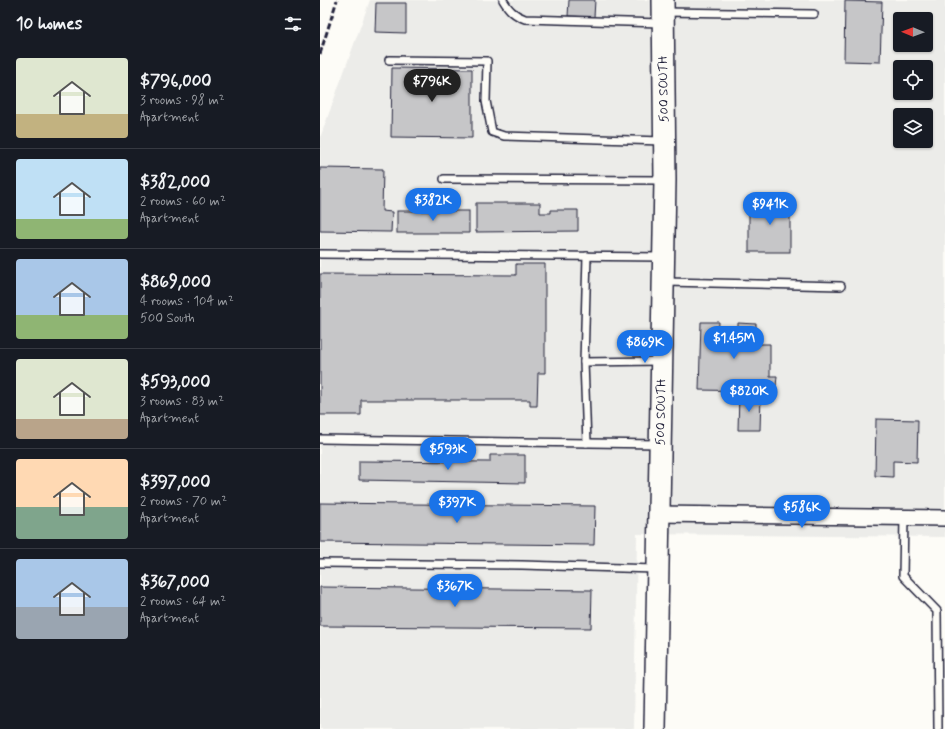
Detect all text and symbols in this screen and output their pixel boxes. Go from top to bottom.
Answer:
north arrow [893,12,933,52]
map controls [893,12,933,148]
text: 10 homes [16,13,82,35]
icon: filters [282,13,304,35]
street label: 500 SOUTH [655,55,673,123]
button: locate [893,60,933,100]
pin: $796K [404,69,460,103]
text: $796,000 [140,70,212,92]
text: $796K [413,73,451,90]
icon: home [48,74,96,122]
text: 3 rooms · 98 m² [140,92,225,109]
button: layers [893,108,933,148]
text: Apartment [140,109,199,126]
text: $382,000 [140,171,210,193]
icon: home [48,175,96,223]
pin: $382K [405,188,461,222]
text: $382K [414,192,452,209]
pin: $941K [742,192,798,226]
text: 2 rooms · 60 m² [140,193,226,210]
text: $941K [752,196,788,213]
text: Apartment [140,210,199,227]
text: $869,000 [140,271,211,293]
icon: home [48,275,96,323]
text: 4 rooms · 104 m² [140,293,234,310]
text: 500 South [140,310,195,327]
pin: $1.45M [701,326,767,360]
pin: $869K [617,330,673,364]
text: $1.45M [713,330,755,347]
text: $869K [626,334,664,351]
text: $593,000 [140,371,210,393]
icon: home [48,375,96,423]
street label: 500 SOUTH [652,378,670,446]
pin: $820K [721,379,777,413]
text: $820K [730,383,768,400]
text: 3 rooms · 83 m² [140,393,224,410]
text: Apartment [140,410,199,427]
pin: $593K [420,437,476,471]
text: $593K [429,441,467,458]
text: $397,000 [140,471,210,493]
icon: home [48,475,96,523]
pin: $397K [429,490,485,524]
text: 2 rooms · 70 m² [140,493,227,510]
text: $397K [438,494,476,511]
pin: $586K [774,495,830,529]
text: $586K [783,499,821,516]
text: Apartment [140,510,199,527]
text: $367,000 [140,571,210,593]
pin: $367K [427,574,483,608]
icon: home [48,575,96,623]
text: $367K [436,578,474,595]
text: 2 rooms · 64 m² [140,593,226,610]
text: Apartment [140,610,199,627]

